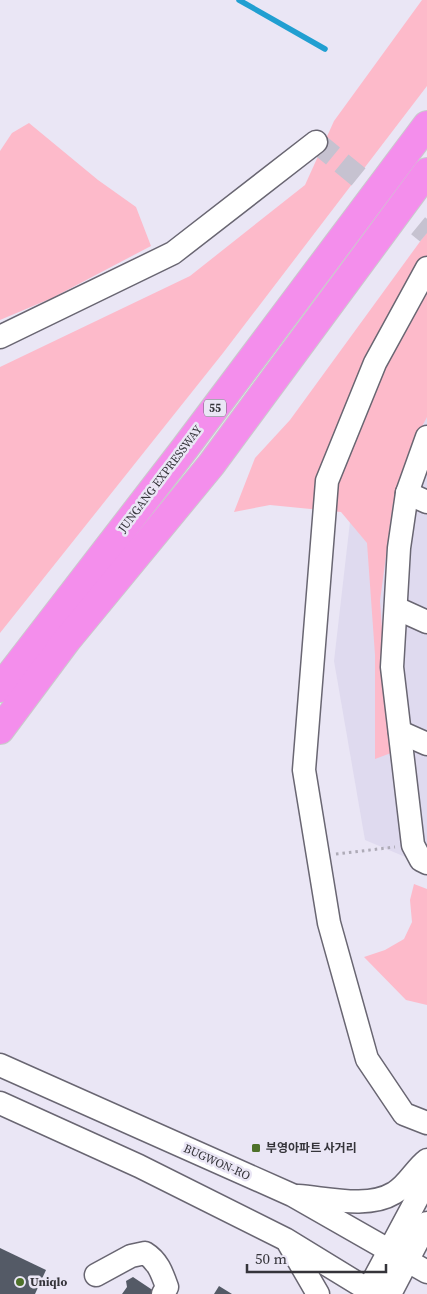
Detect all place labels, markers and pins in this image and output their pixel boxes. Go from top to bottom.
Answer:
place label: 부영아파트 사거리 [266,1140,357,1156]
marker: 부영아파트 사거리 [250,1142,262,1154]
place label: Uniqlo [30,1274,67,1290]
marker: Uniqlo [14,1276,26,1288]

